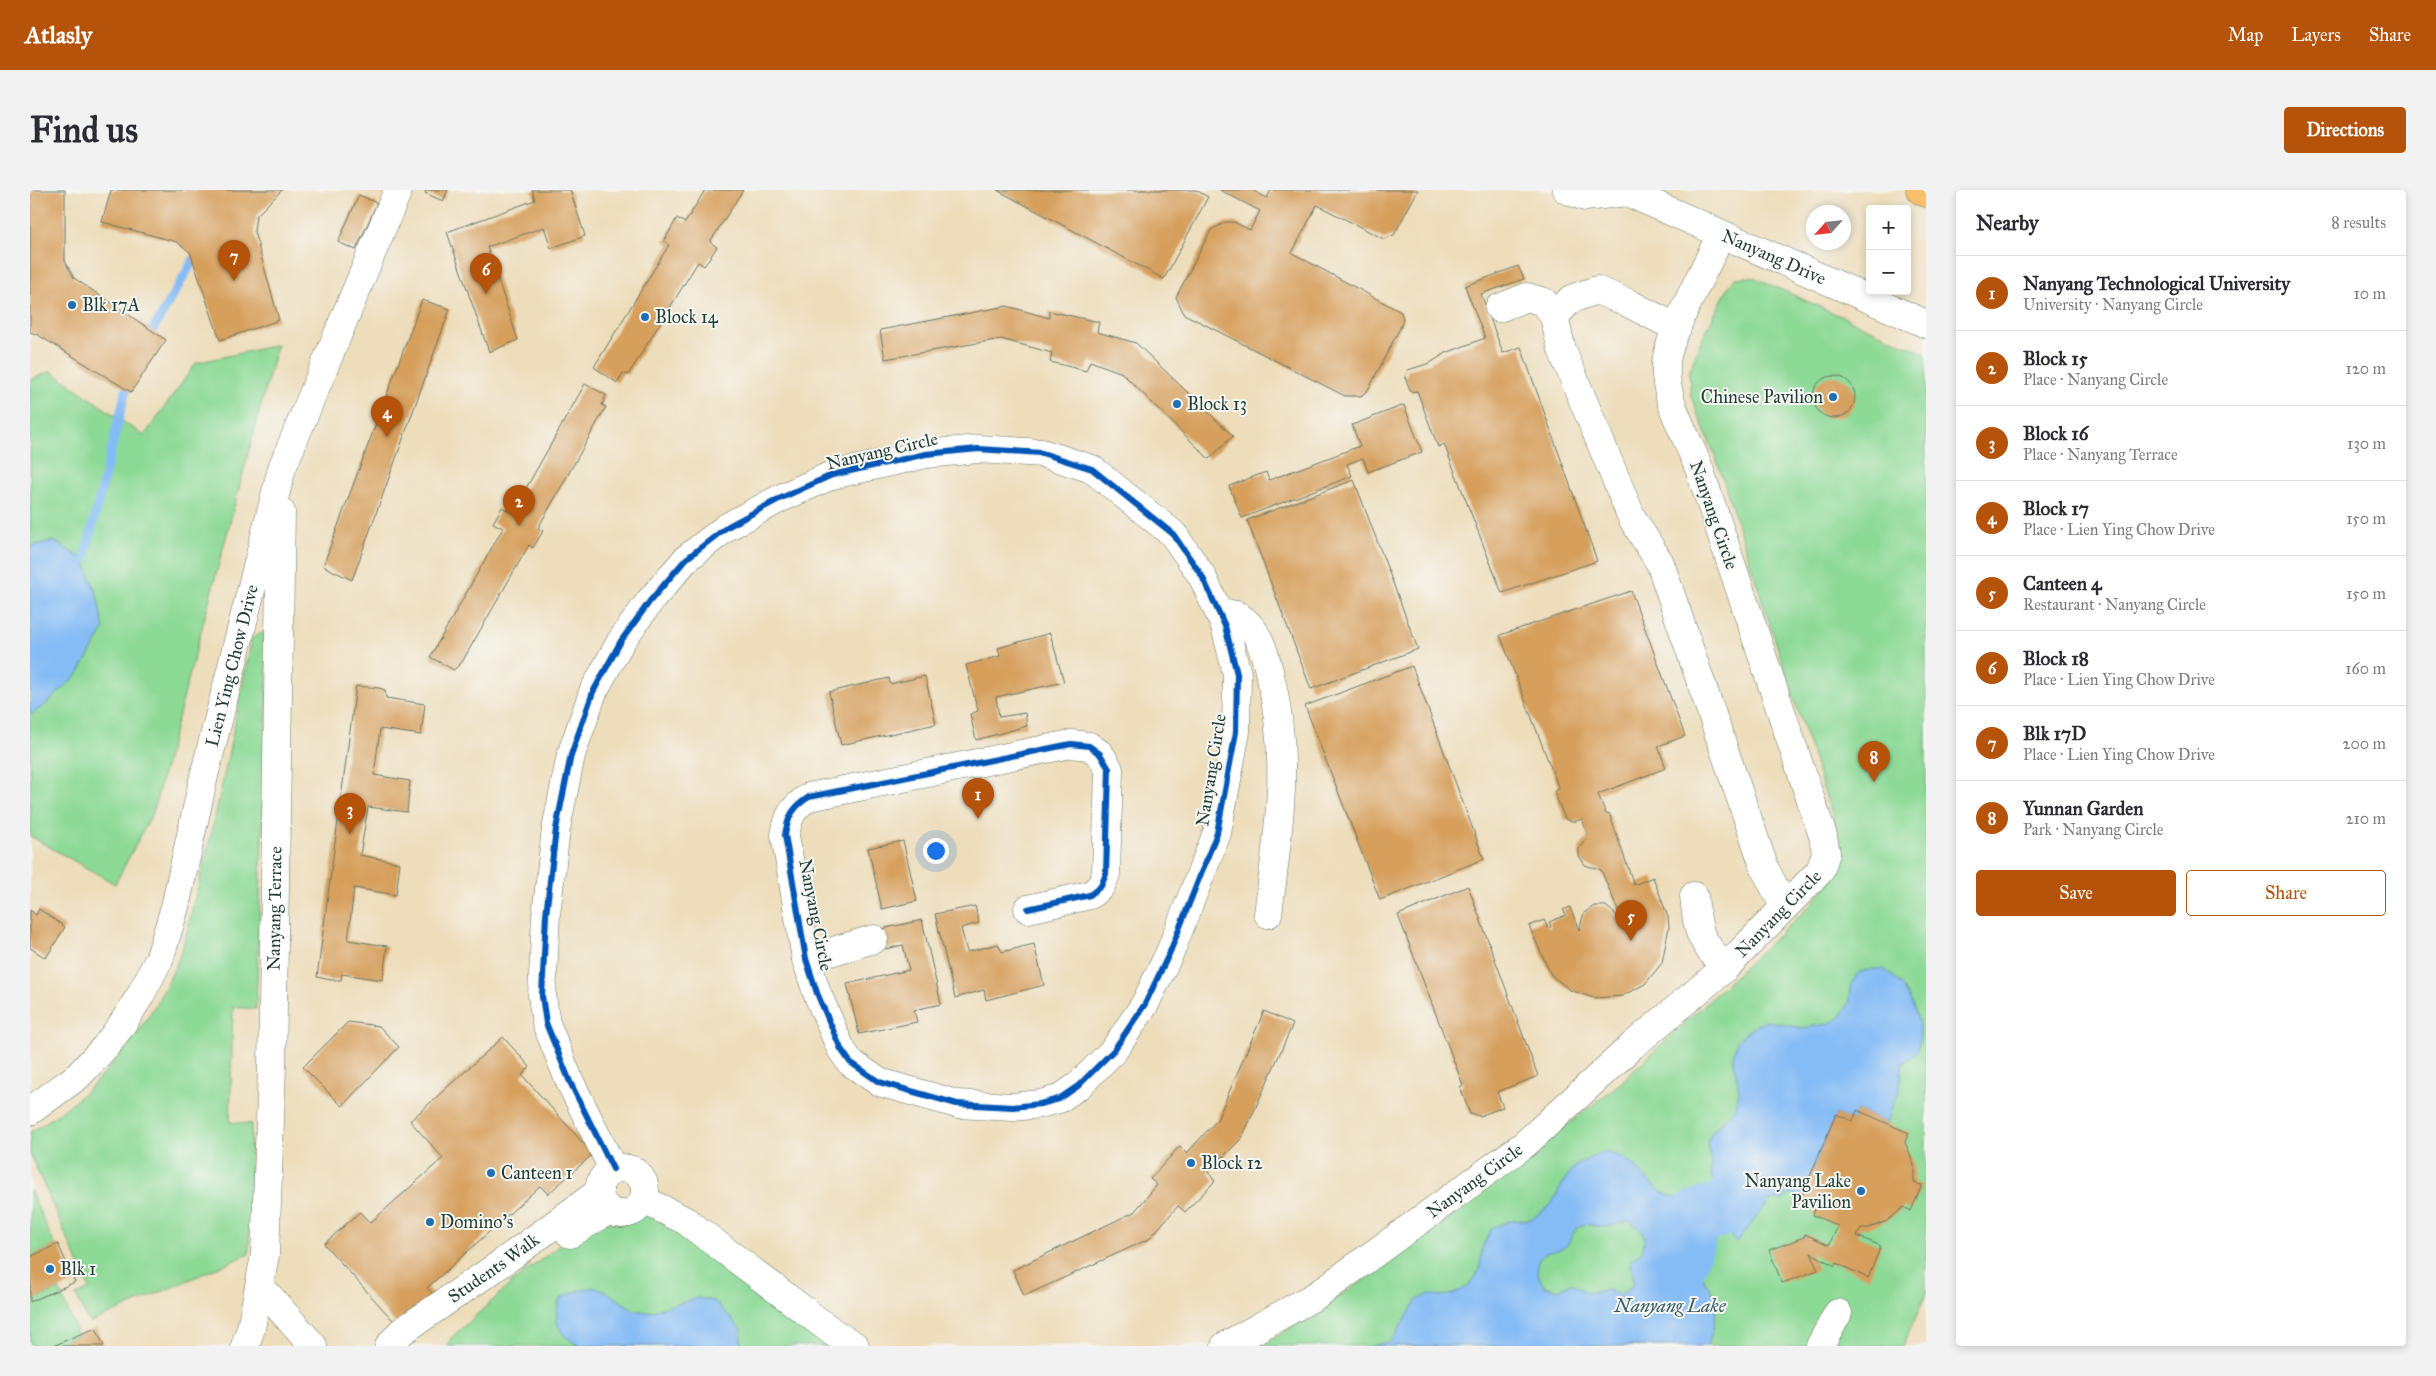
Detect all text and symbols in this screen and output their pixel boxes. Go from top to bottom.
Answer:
text: Atlasly [25,20,92,50]
text: Map [2228,24,2263,46]
text: Layers [2291,24,2341,46]
text: Share [2369,24,2411,46]
button: Directions [2284,107,2406,153]
text: Find us [30,109,138,152]
north arrow [1806,205,1851,250]
map controls [1866,205,1911,295]
button: + [1866,205,1911,250]
text: Nearby [1976,210,2039,236]
text: 8 results [2331,213,2386,232]
street label: Nanyang Drive [1718,224,1829,290]
pin: 7 [218,240,250,281]
button: − [1866,250,1911,295]
pin: 6 [470,253,502,294]
text: Nanyang Technological University [2023,272,2290,295]
text: 1 [1989,284,1995,303]
text: 10 m [2354,284,2386,303]
place label: Blk 17A [82,294,140,316]
text: University · Nanyang Circle [2023,295,2203,314]
marker: Blk 17A [66,299,78,311]
place label: Block 14 [655,306,719,328]
marker: Block 14 [639,311,651,323]
text: Block 15 [2023,347,2087,370]
text: 2 [1988,359,1996,378]
text: 120 m [2346,359,2386,378]
text: Place · Nanyang Circle [2023,370,2168,389]
place label: Chinese Pavilion [1701,386,1823,408]
marker: Chinese Pavilion [1827,391,1839,403]
place label: Block 13 [1187,393,1247,415]
pin: 4 [371,396,403,437]
marker: Block 13 [1171,398,1183,410]
text: Block 16 [2023,422,2088,445]
street label: Nanyang Circle [824,428,940,475]
text: 3 [1989,434,1995,453]
text: 130 m [2347,434,2386,453]
text: Place · Nanyang Terrace [2023,445,2178,464]
street label: Nanyang Circle [1684,458,1743,573]
pin: 2 [503,485,535,526]
text: Block 17 [2023,497,2089,520]
text: 4 [1988,509,1996,528]
text: 150 m [2346,509,2386,528]
text: Place · Lien Ying Chow Drive [2023,520,2215,539]
text: Canteen 4 [2023,572,2102,595]
street label: Lien Ying Chow Drive [201,582,263,749]
text: 5 [1988,584,1996,603]
text: 150 m [2346,584,2386,603]
text: Restaurant · Nanyang Circle [2023,595,2206,614]
text: Block 18 [2023,647,2089,670]
text: 6 [1988,659,1996,678]
text: 160 m [2345,659,2386,678]
text: Place · Lien Ying Chow Drive [2023,670,2215,689]
street label: Nanyang Circle [1191,712,1232,828]
text: Blk 17D [2023,722,2086,745]
text: 7 [1988,734,1996,753]
text: 200 m [2343,734,2386,753]
pin: 8 [1858,741,1890,782]
text: Place · Lien Ying Chow Drive [2023,745,2215,764]
pin: 1 [962,778,994,819]
pin: 3 [334,793,366,834]
text: Yunnan Garden [2023,797,2143,820]
text: 8 [1988,809,1996,828]
text: 210 m [2346,809,2386,828]
text: Park · Nanyang Circle [2023,820,2163,839]
your location [923,838,949,864]
street label: Nanyang Terrace [263,846,287,971]
street label: Nanyang Circle [793,857,838,973]
street label: Nanyang Circle [1731,865,1826,962]
button: Save [1976,870,2176,916]
button: Share [2186,870,2386,916]
pin: 5 [1615,900,1647,941]
street label: Nanyang Circle [1422,1138,1527,1223]
place label: Block 12 [1201,1152,1263,1174]
marker: Block 12 [1185,1157,1197,1169]
place label: Canteen 1 [501,1162,573,1184]
marker: Canteen 1 [485,1167,497,1179]
place label: Nanyang Lake Pavilion [1745,1170,1851,1213]
marker: Nanyang Lake Pavilion [1855,1185,1867,1197]
place label: Domino's [440,1211,513,1233]
marker: Domino's [424,1216,436,1228]
street label: Students Walk [444,1228,544,1308]
place label: Blk 1 [60,1258,96,1280]
marker: Blk 1 [44,1263,56,1275]
water label: Nanyang Lake [1613,1294,1727,1317]

